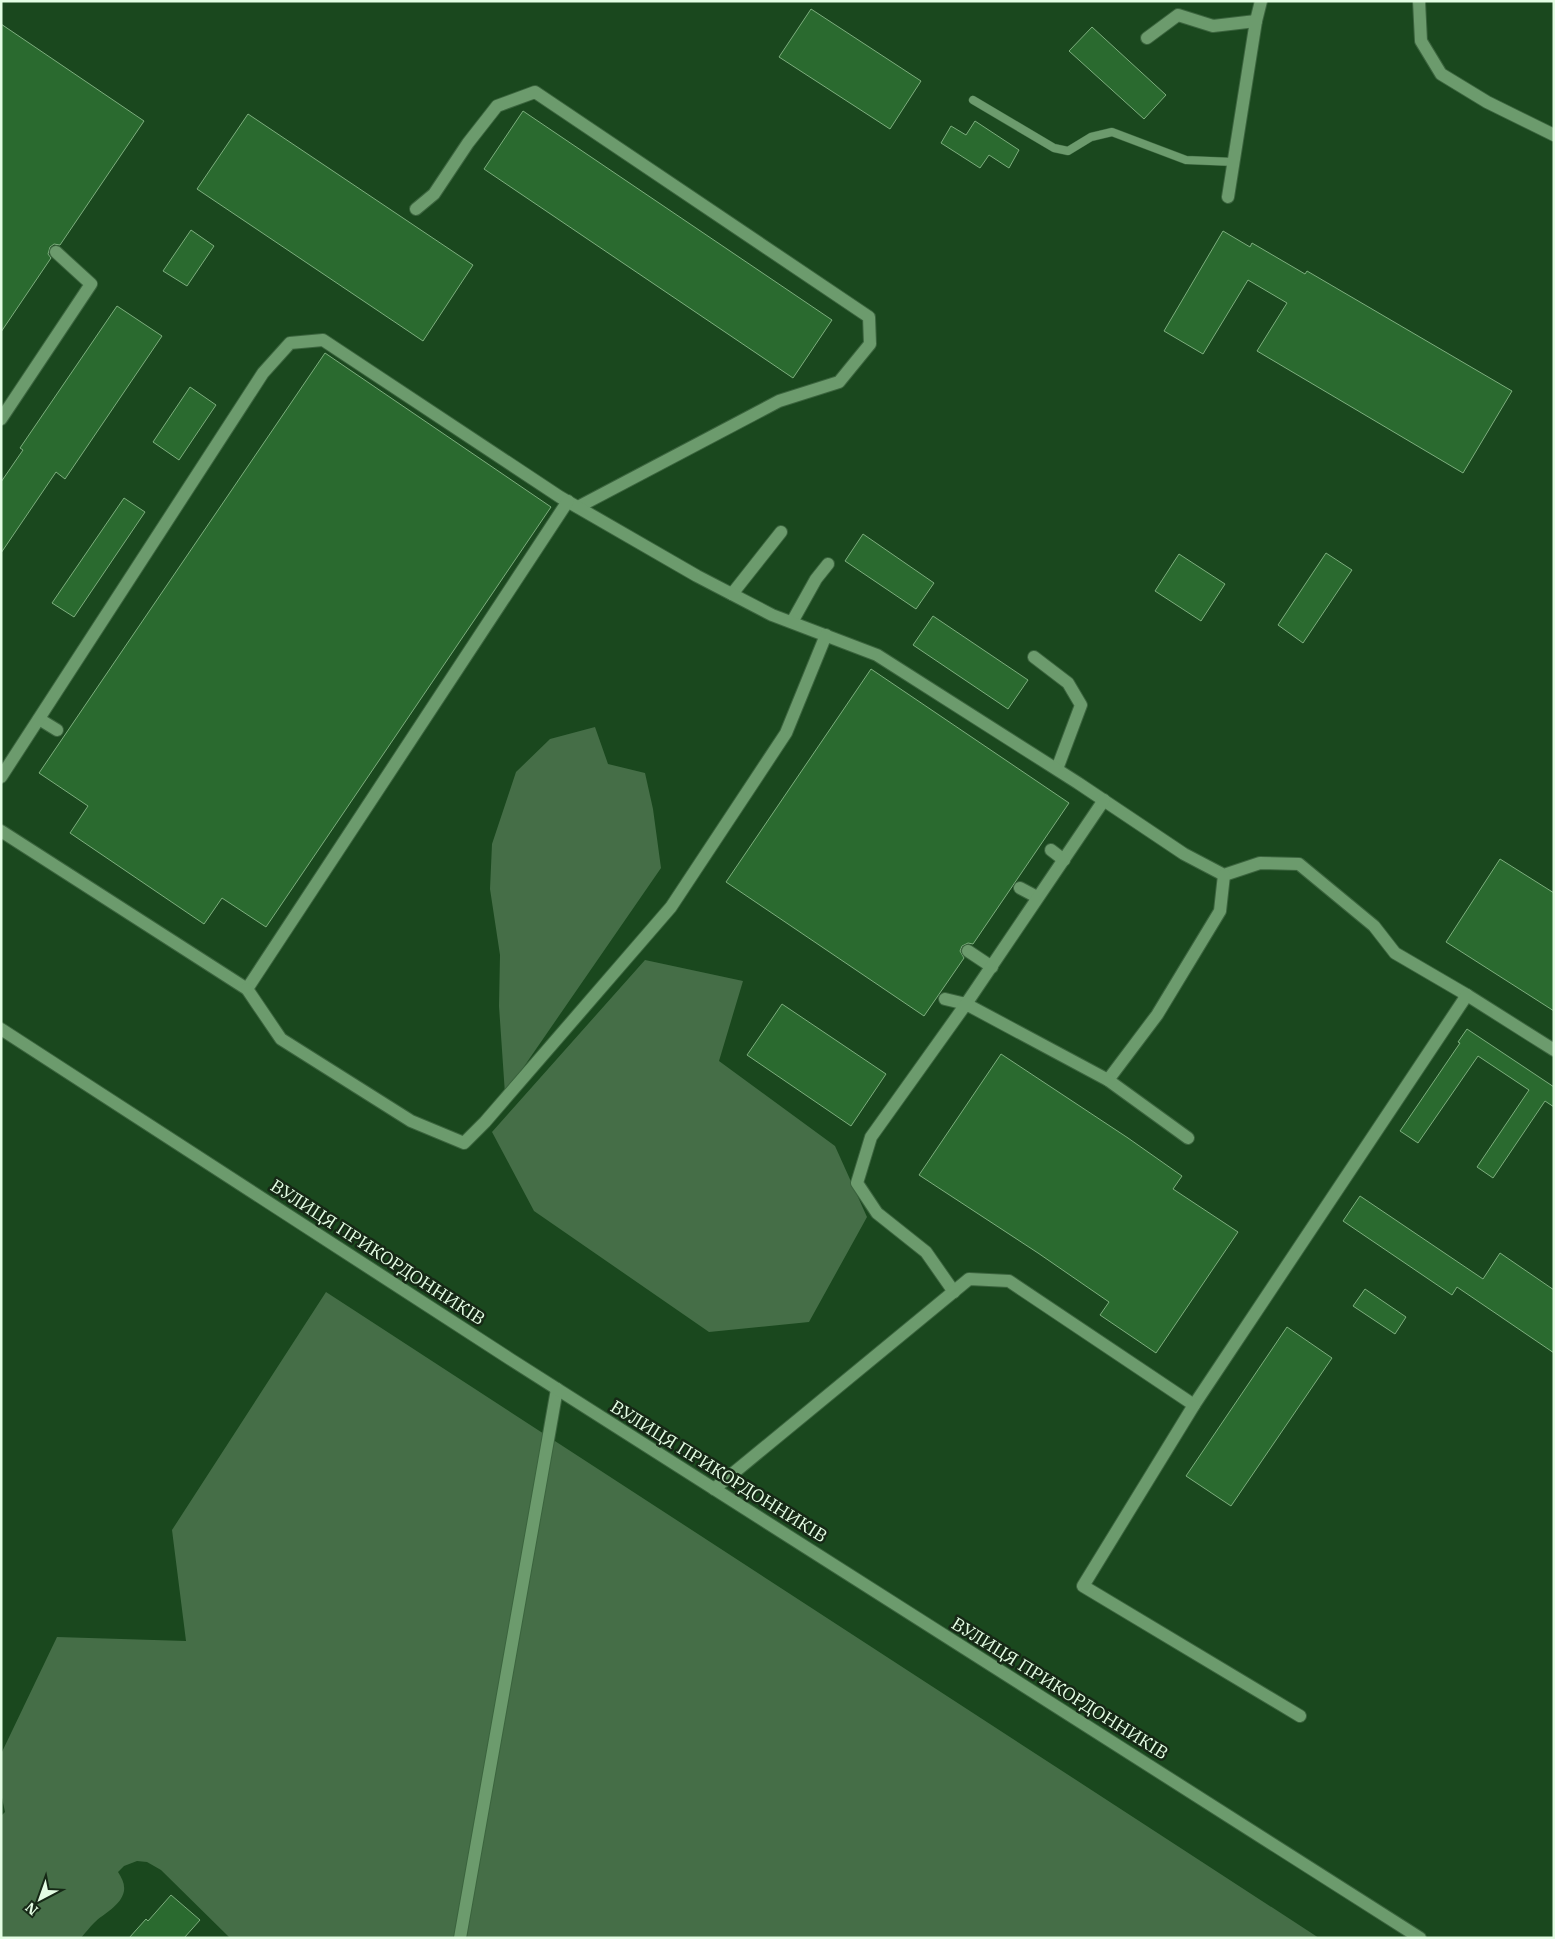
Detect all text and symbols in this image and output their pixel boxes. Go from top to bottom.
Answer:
street label: ВУЛИЦЯ ПРИКОРДОННИКІВ [266,1174,490,1330]
street label: ВУЛИЦЯ ПРИКОРДОННИКІВ [606,1395,832,1547]
street label: ВУЛИЦЯ ПРИКОРДОННИКІВ [947,1612,1173,1764]
north arrow [15,1874,65,1924]
text: N [21,1898,42,1919]

